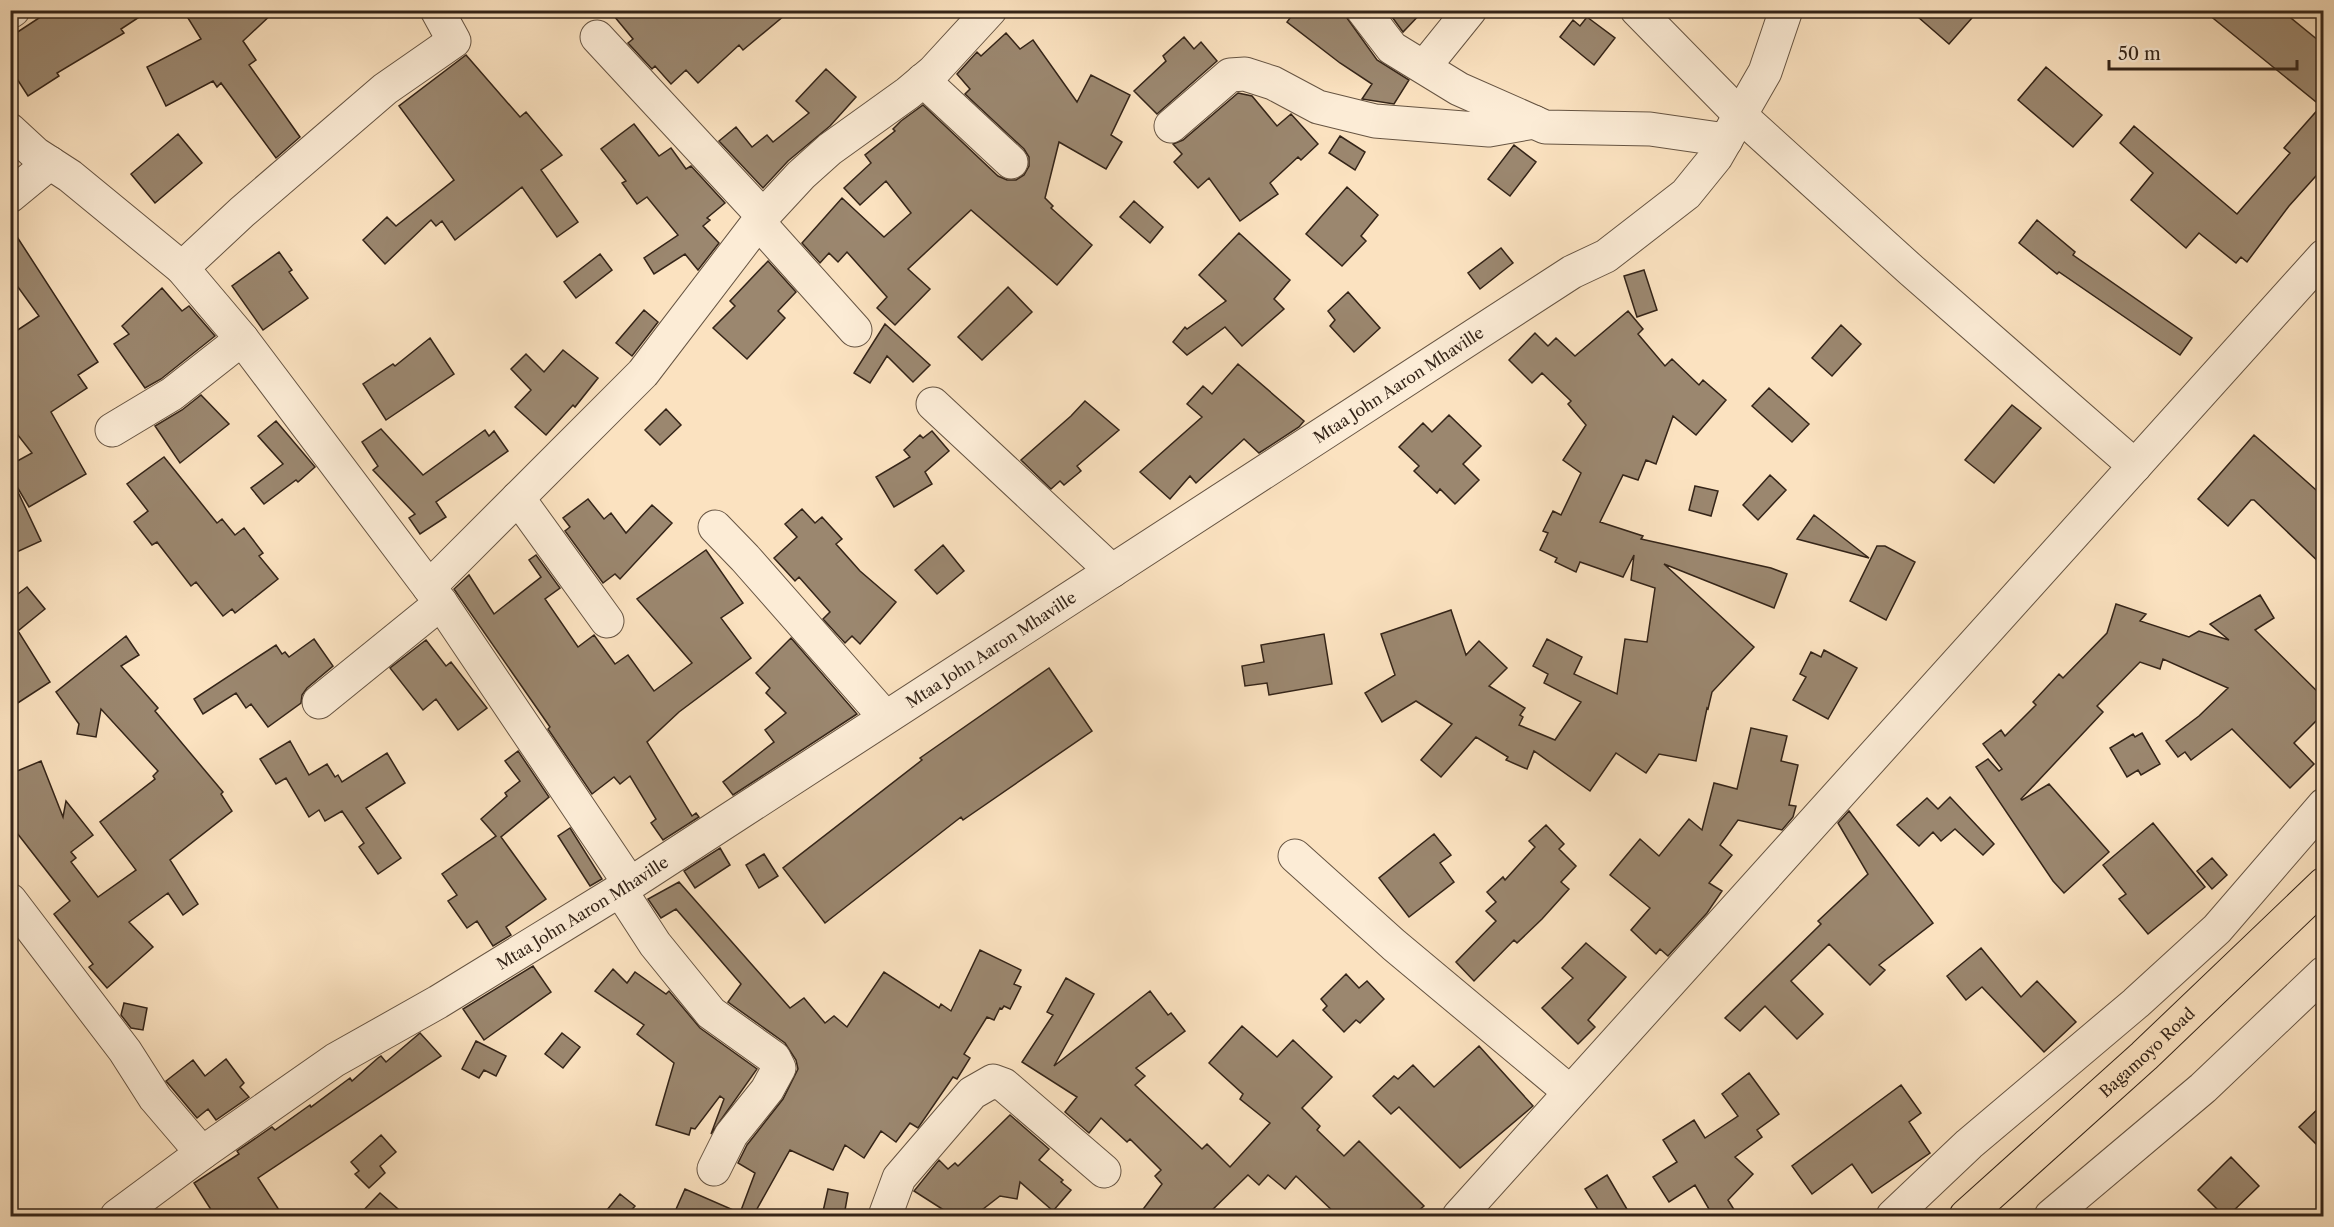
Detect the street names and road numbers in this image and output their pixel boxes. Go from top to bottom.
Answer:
street label: Mtaa John Aaron Mhaville [1310,322,1487,447]
street label: Mtaa John Aaron Mhaville [902,587,1080,712]
street label: Mtaa John Aaron Mhaville [493,852,672,974]
street label: Bagamoyo Road [2095,1003,2199,1101]

